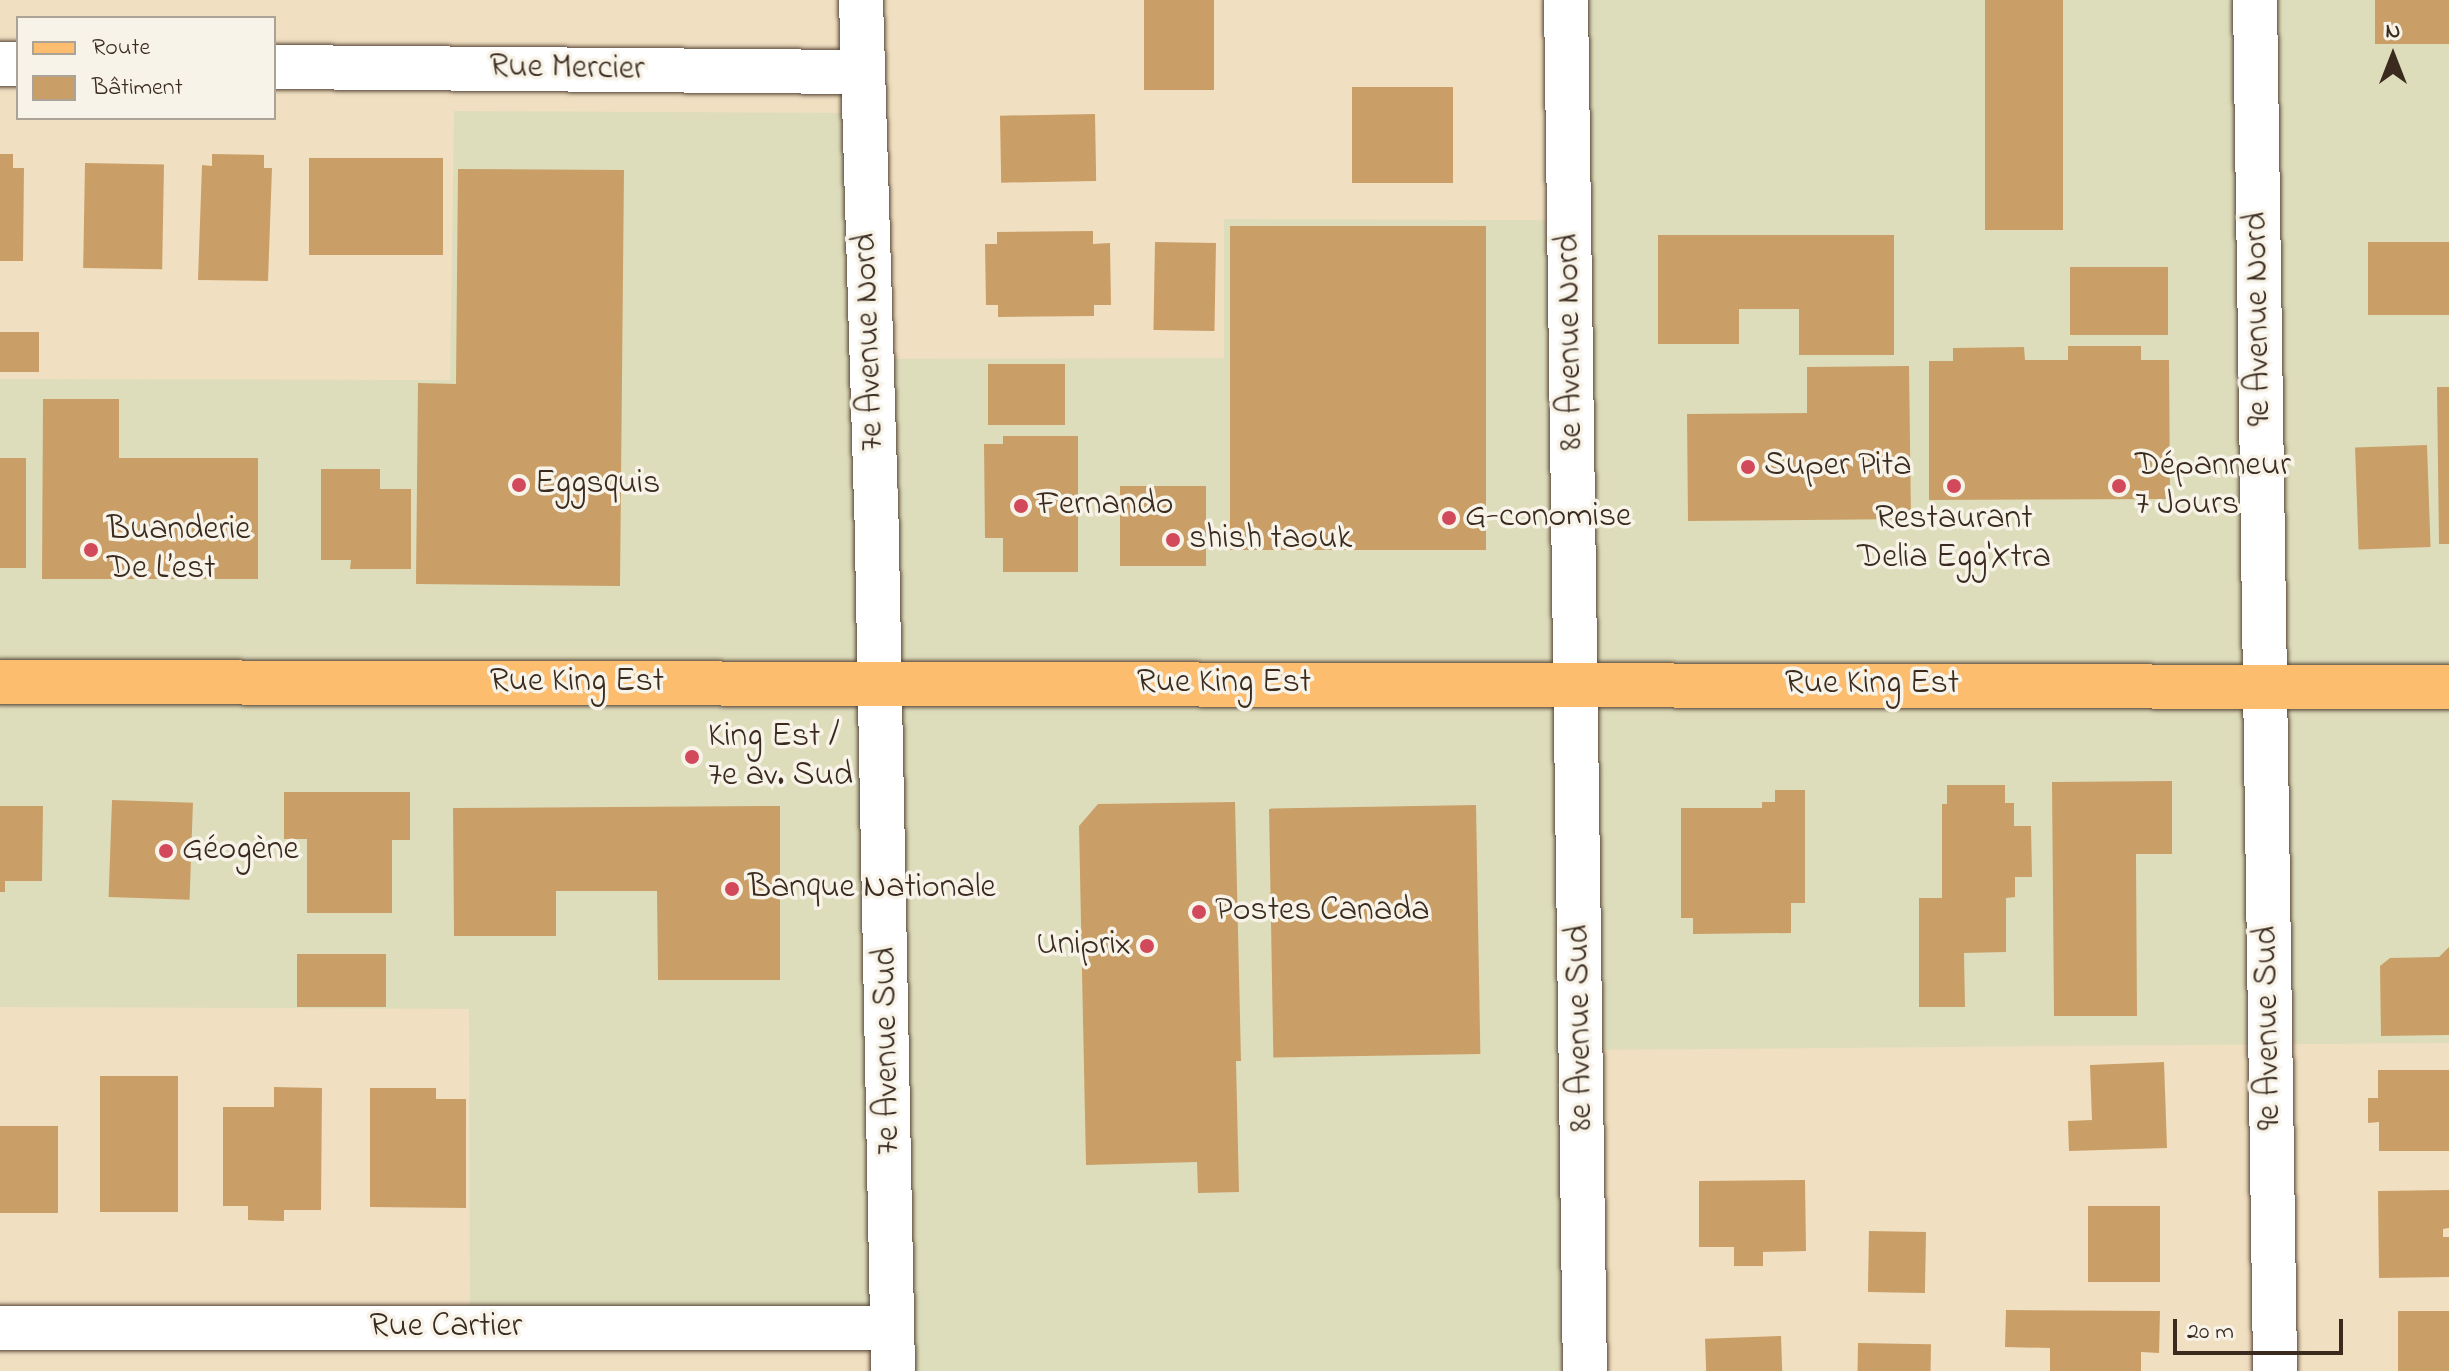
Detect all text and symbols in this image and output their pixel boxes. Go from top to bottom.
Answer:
legend [16,16,276,120]
north arrow [2353,16,2433,96]
text: N [2386,16,2400,48]
text: Route [92,31,150,66]
street label: Rue Mercier [489,47,645,91]
text: Bâtiment [92,71,183,106]
street label: 9e Avenue Nord [2237,211,2281,427]
street label: 7e Avenue Nord [846,232,894,452]
street label: 8e Avenue Nord [1549,233,1593,451]
place label: Dépanneur 7 Jours [2135,446,2291,526]
place label: Super Pita [1764,447,1911,487]
marker: Super Pita [1739,458,1757,476]
place label: Eggsquis [535,465,660,505]
marker: Eggsquis [510,476,528,494]
marker: Restaurant Delia Egg'Xtra [1945,477,1963,495]
marker: Dépanneur 7 Jours [2110,477,2128,495]
place label: Fernando [1037,486,1173,526]
marker: Fernando [1012,497,1030,515]
place label: G-conomise [1465,498,1631,538]
place label: Restaurant Delia Egg'Xtra [1857,499,2051,578]
marker: G-conomise [1440,509,1458,527]
place label: Buanderie De L’est [107,510,251,590]
place label: shish taouk [1189,520,1352,560]
marker: shish taouk [1164,531,1182,549]
marker: Buanderie De L’est [82,541,100,559]
street label: Rue King Est [490,663,664,703]
street label: Rue King Est [1137,664,1311,704]
street label: Rue King Est [1785,665,1959,705]
place label: King Est / 7e av. Sud [708,717,853,796]
marker: King Est / 7e av. Sud [683,748,701,766]
place label: Géogène [182,831,299,871]
marker: Géogène [157,842,175,860]
place label: Banque Nationale [748,869,996,909]
marker: Banque Nationale [723,880,741,898]
place label: Postes Canada [1215,892,1430,932]
marker: Postes Canada [1190,903,1208,921]
street label: 8e Avenue Sud [1559,924,1603,1132]
street label: 9e Avenue Sud [2247,925,2291,1131]
place label: Uniprix [1036,926,1131,966]
marker: Uniprix [1138,937,1156,955]
street label: 7e Avenue Sud [866,947,910,1155]
scale bar [2177,1303,2347,1353]
street label: Rue Cartier [370,1308,522,1348]
text: 20 m [2187,1315,2234,1350]

